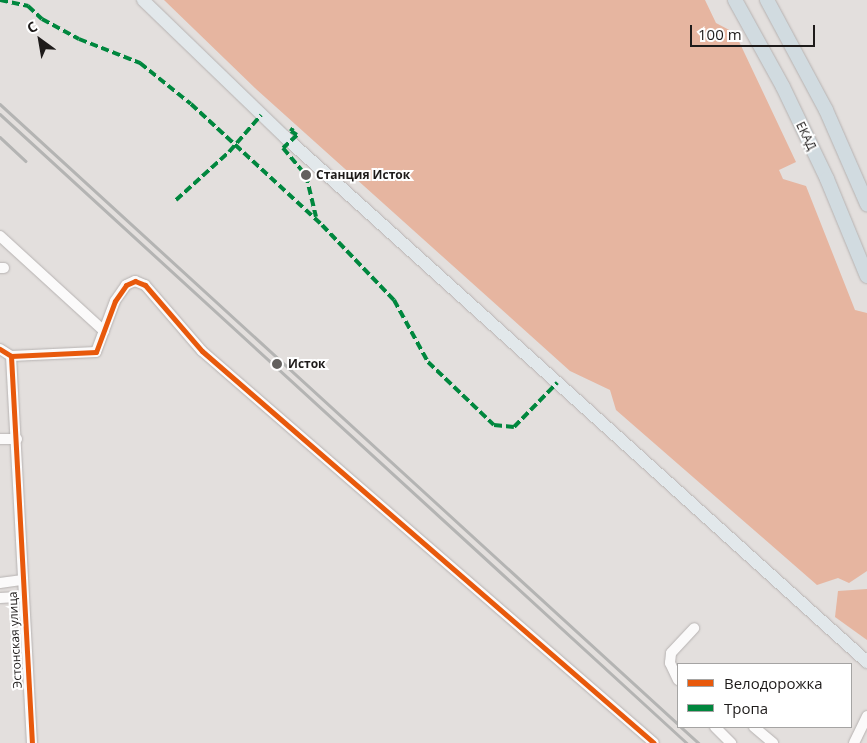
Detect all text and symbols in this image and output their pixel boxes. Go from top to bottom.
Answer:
north arrow [15,15,65,65]
scale bar [692,15,817,47]
text: С [23,16,41,37]
text: 100 m [698,24,742,44]
street label: ЕКАД [793,119,819,153]
place label: Станция Исток [316,168,410,182]
marker: Станция Исток [300,169,312,181]
marker: Исток [270,357,284,371]
place label: Исток [288,357,326,371]
street label: Эстонская улица [5,591,25,689]
legend [677,663,852,728]
text: Велодорожка [724,673,823,693]
text: Тропа [724,698,768,718]

